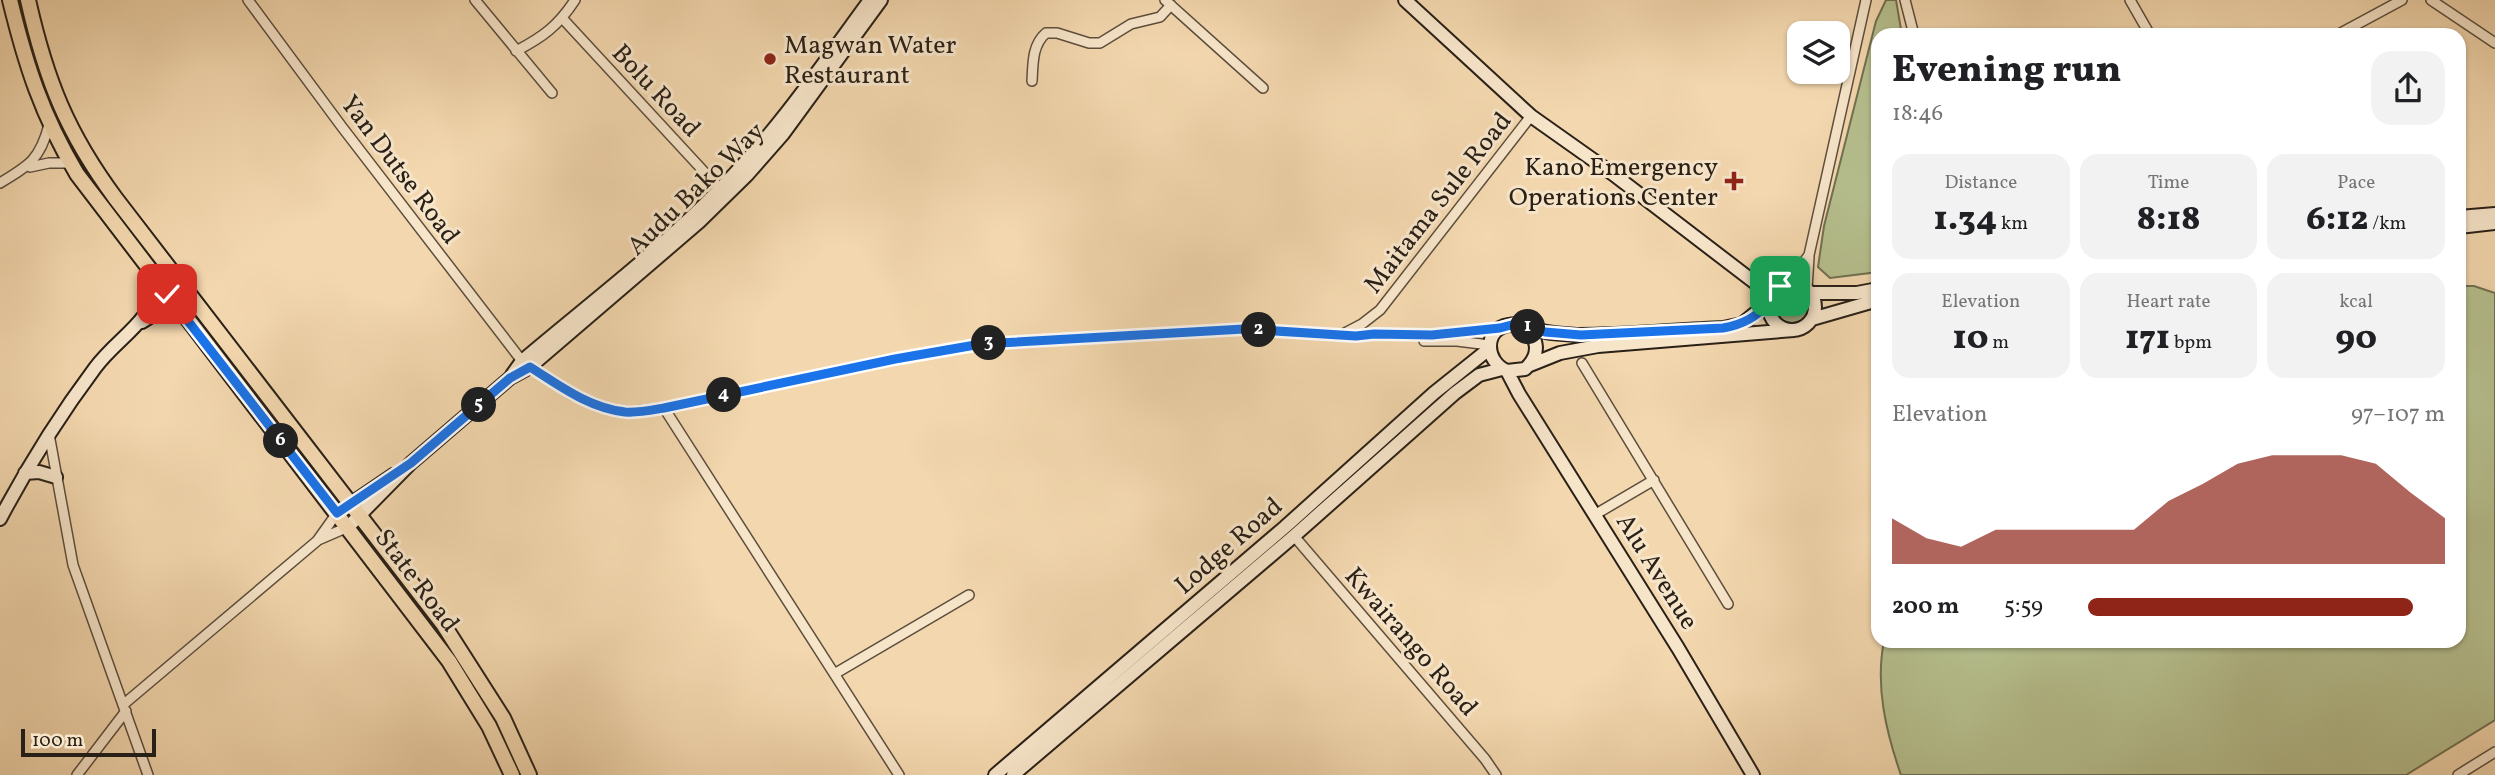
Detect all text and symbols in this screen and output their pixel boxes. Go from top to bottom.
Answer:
map controls [1787,21,1850,84]
button: layers [1787,21,1850,84]
place label: Magwan Water Restaurant [784,28,956,94]
street label: Bolu Road [603,37,708,146]
text: Evening run [1892,45,2122,98]
marker: Magwan Water Restaurant [762,51,778,67]
button: share [2371,51,2445,125]
street label: Yan Dutse Road [331,88,467,252]
text: 18:46 [1892,98,1943,130]
street label: Maitama Sule Road [1356,105,1521,301]
street label: Audu Bako Way [620,114,773,264]
place label: Kano Emergency Operations Center [1509,150,1718,216]
text: Distance [1944,170,2017,196]
text: Time [2148,170,2189,196]
text: Pace [2337,170,2375,196]
marker: Kano Emergency Operations Center [1724,171,1744,191]
text: 1.34 [1934,196,1997,244]
text: 8:18 [2136,196,2201,244]
text: 6:12 [2306,196,2369,244]
text: km [1997,211,2028,237]
text: /km [2369,211,2406,237]
pin [1750,256,1810,316]
pin [137,264,197,324]
icon: arrive [1761,267,1799,305]
icon: check [148,275,186,313]
text: Elevation [1941,289,2020,315]
text: Heart rate [2127,289,2210,315]
text: kcal [2339,289,2373,315]
pin: 1 [1510,310,1546,344]
pin: 2 [1242,312,1276,348]
text: 1 [1524,313,1531,339]
text: 10 [1953,315,1989,363]
text: 171 [2125,315,2170,363]
text: 90 [2335,315,2377,363]
text: 2 [1254,316,1263,342]
pin: 3 [972,326,1006,360]
text: 3 [984,329,993,355]
text: m [1989,330,2009,356]
text: bpm [2170,330,2212,356]
pin: 4 [706,378,742,412]
text: 4 [718,381,729,407]
pin: 5 [462,388,496,422]
text: 5 [474,391,483,417]
text: Elevation [1892,399,1988,431]
text: 97–107 m [2351,399,2445,431]
pin: 6 [264,424,298,458]
text: 6 [275,427,286,453]
street label: Lodge Road [1167,489,1291,604]
street label: Alu Avenue [1606,507,1706,637]
street label: State Road [366,522,467,640]
street label: Kwairango Road [1336,560,1485,725]
text: 200 m [1892,591,1959,623]
text: 5:59 [2004,591,2043,623]
scale bar [21,726,156,758]
text: 100 m [32,728,83,754]

